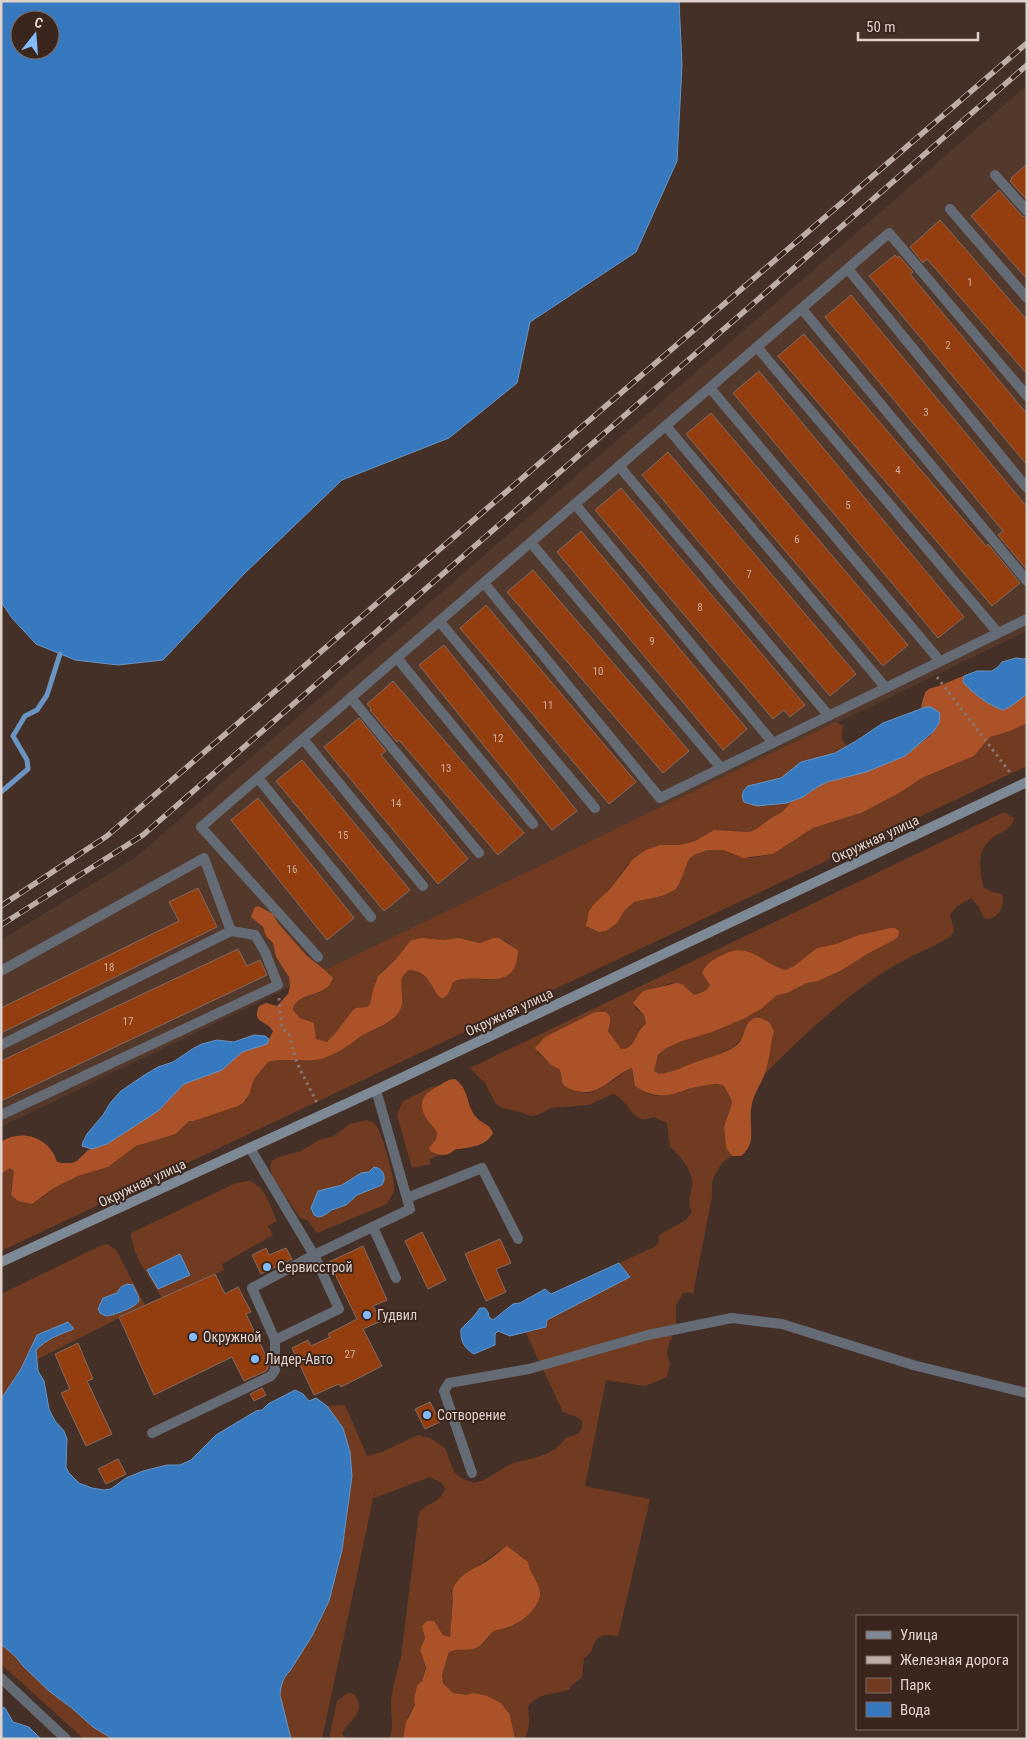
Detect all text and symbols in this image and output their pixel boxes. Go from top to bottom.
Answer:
north arrow [10,10,60,60]
scale bar [858,10,978,42]
text: С [33,14,45,31]
text: 50 m [866,18,896,36]
house number: 1 [967,276,973,289]
house number: 2 [945,339,951,352]
house number: 3 [923,406,929,419]
house number: 4 [895,464,901,477]
house number: 5 [845,499,851,512]
house number: 6 [794,533,800,546]
house number: 7 [746,568,752,581]
house number: 8 [697,601,703,614]
house number: 9 [649,635,655,648]
house number: 10 [593,665,603,678]
house number: 11 [543,699,553,712]
house number: 12 [493,732,503,745]
house number: 13 [441,762,451,775]
house number: 14 [391,797,402,810]
street label: Окружная улица [829,812,921,866]
house number: 15 [338,829,348,842]
house number: 16 [287,863,297,876]
house number: 18 [104,961,114,974]
street label: Окружная улица [463,985,555,1039]
house number: 17 [123,1015,133,1028]
street label: Окружная улица [96,1156,188,1210]
place label: Сервисстрой [277,1259,353,1275]
marker: Сервисстрой [261,1261,273,1273]
place label: Гудвил [377,1307,417,1323]
marker: Гудвил [361,1309,373,1321]
place label: Окружной [203,1329,261,1345]
marker: Окружной [187,1331,199,1343]
house number: 27 [345,1348,355,1361]
place label: Лидер-Авто [265,1351,333,1367]
marker: Лидер-Авто [249,1353,261,1365]
place label: Сотворение [437,1407,507,1423]
marker: Сотворение [421,1409,433,1421]
legend [856,1615,1018,1730]
text: Улица [900,1626,938,1644]
text: Железная дорога [900,1651,1009,1669]
text: Парк [900,1676,931,1694]
text: Вода [900,1701,930,1719]

